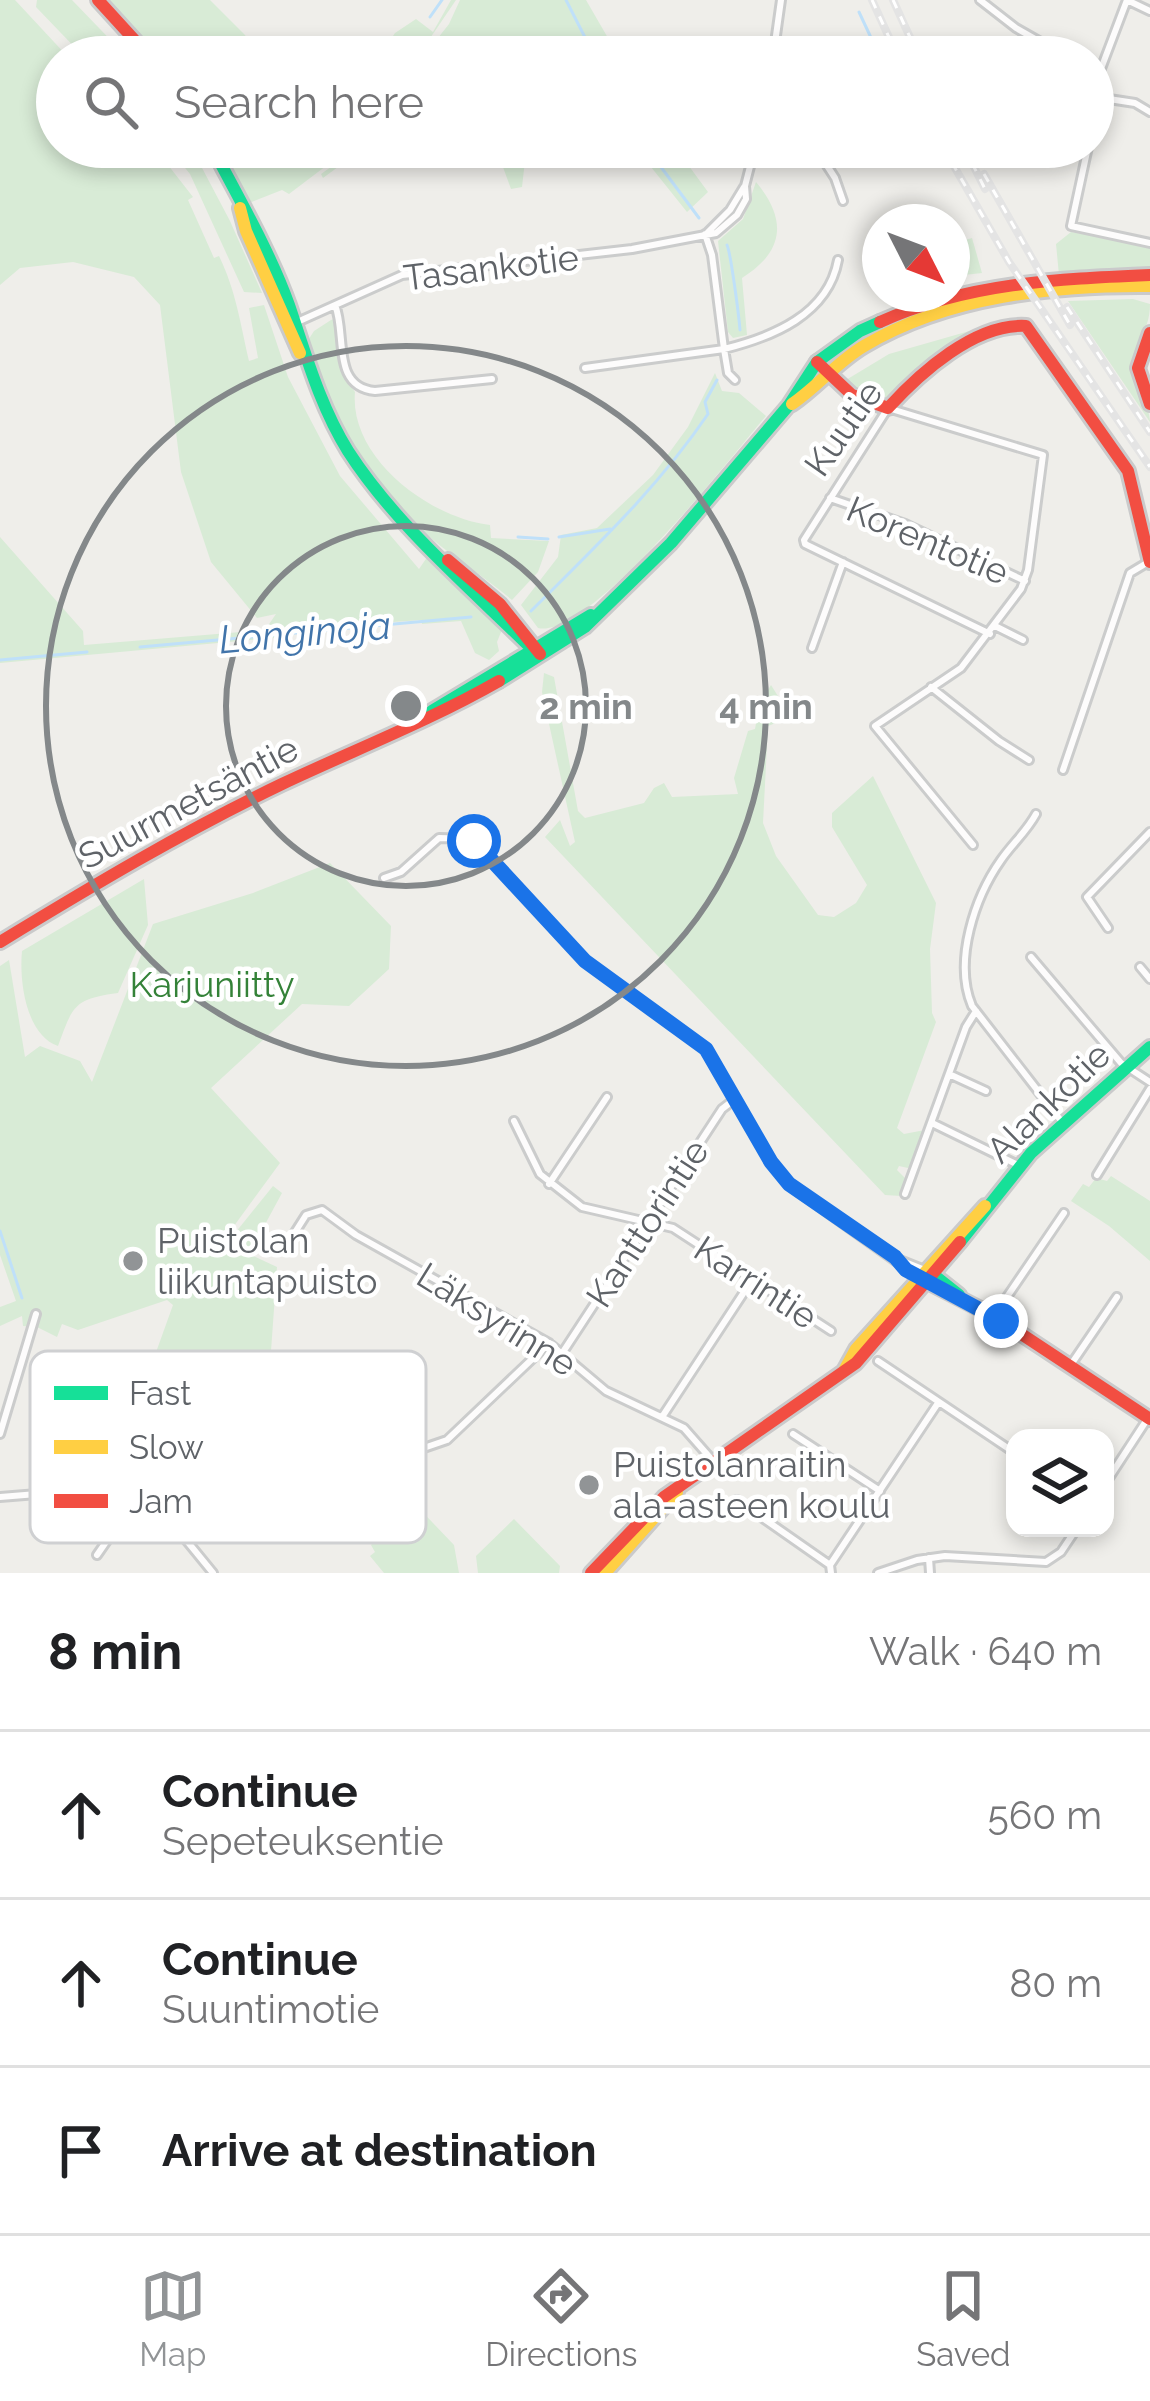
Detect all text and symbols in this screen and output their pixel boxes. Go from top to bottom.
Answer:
search box [36,36,1114,168]
icon: search [78,69,144,135]
text: Search here [174,76,424,129]
north arrow [862,204,970,312]
street label: Tasankotie [401,235,581,299]
street label: Kuutie [795,372,891,484]
street label: Korentotie [841,487,1015,593]
water label: Longinoja [217,602,393,662]
centre of rings [385,685,427,727]
text: 2 min [539,685,633,727]
text: 4 min [719,685,813,727]
street label: Suurmetsäntie [71,727,305,877]
route start [447,814,501,868]
park label: Karjuniitty [129,963,295,1005]
street label: Alankotie [978,1033,1118,1171]
street label: Kanttorintie [577,1131,717,1315]
place label: Puistolan liikuntapuisto [157,1219,377,1302]
street label: Karrintie [687,1227,825,1337]
marker: Puistolan liikuntapuisto [120,1248,146,1274]
street label: Läksyrinne [410,1254,584,1384]
route end [974,1294,1028,1348]
legend [30,1351,426,1543]
text: Fast [129,1374,191,1413]
text: Slow [129,1428,204,1467]
map controls [1006,1429,1114,1537]
button: layers [1006,1429,1114,1537]
place label: Puistolanraitin ala-asteen koulu [613,1443,891,1526]
marker: Puistolanraitin ala-asteen koulu [576,1472,602,1498]
text: Jam [129,1482,193,1521]
text: 8 min [48,1621,182,1681]
text: Walk · 640 m [869,1628,1102,1674]
text: Continue [162,1765,358,1818]
icon: ahead [48,1782,114,1848]
text: 560 m [988,1792,1102,1838]
text: Sepeteuksentie [162,1818,444,1864]
text: Continue [162,1933,358,1986]
icon: ahead [48,1950,114,2016]
text: 80 m [1009,1960,1102,2006]
text: Suuntimotie [162,1986,379,2032]
icon: arrive [48,2118,114,2184]
text: Arrive at destination [162,2124,597,2177]
tab: Map [139,2263,206,2374]
tab: Directions [485,2263,638,2374]
tab: Saved [916,2263,1011,2374]

